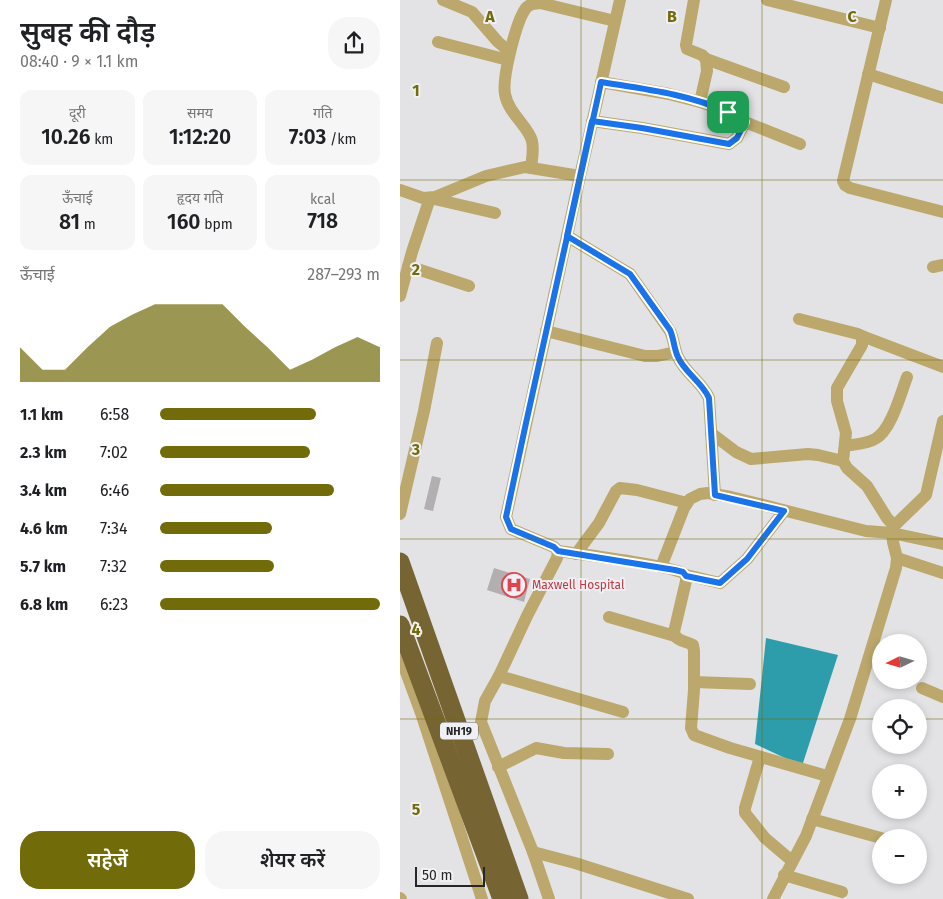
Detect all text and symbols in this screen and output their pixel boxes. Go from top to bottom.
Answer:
text: A [484,7,495,26]
text: B [667,7,677,26]
text: C [847,7,857,26]
text: सुबह की दौड़ [20,16,155,49]
button: share [328,17,380,69]
text: 08:40 · 9 × 1.1 km [20,52,138,71]
text: 1 [412,81,420,100]
pin [707,91,749,133]
icon: arrive [714,98,742,126]
text: दूरी [69,105,86,122]
text: समय [187,105,213,122]
text: गति [313,105,332,122]
text: 10.26 [41,124,90,150]
text: 1:12:20 [169,124,231,150]
text: 7:03 [289,124,326,150]
text: km [90,131,113,148]
text: /km [326,131,356,148]
text: ऊँचाई [62,190,93,207]
text: हृदय गति [177,190,223,207]
text: kcal [310,191,335,208]
text: 718 [307,208,338,234]
text: 81 [59,209,80,235]
text: 160 [167,209,201,235]
text: m [80,216,96,233]
text: bpm [201,216,233,233]
text: 2 [412,260,420,279]
text: ऊँचाई [20,265,55,284]
text: 287–293 m [307,265,380,284]
text: 1.1 km [20,405,63,424]
text: 6:58 [100,405,129,424]
text: 3 [411,440,420,459]
text: 2.3 km [20,443,67,462]
text: 7:02 [100,443,128,462]
text: 3.4 km [20,481,67,500]
text: 6:46 [100,481,129,500]
text: 4.6 km [20,519,68,538]
text: 7:34 [100,519,128,538]
text: 5.7 km [20,557,66,576]
text: 7:32 [100,557,127,576]
hospital icon: Maxwell Hospital [501,572,527,598]
place label: Maxwell Hospital [532,578,625,592]
text: 6.8 km [20,595,68,614]
text: 6:23 [100,595,128,614]
text: 4 [411,620,421,639]
north arrow [872,634,928,689]
map controls [872,634,927,884]
button: locate [872,699,927,754]
road number: NH19 [440,722,478,739]
button: + [872,764,927,819]
text: 5 [412,800,421,819]
button: − [872,829,927,884]
button: सहेजें [20,831,195,889]
button: शेयर करें [205,831,380,889]
scale bar [415,864,485,887]
text: 50 m [422,867,453,884]

